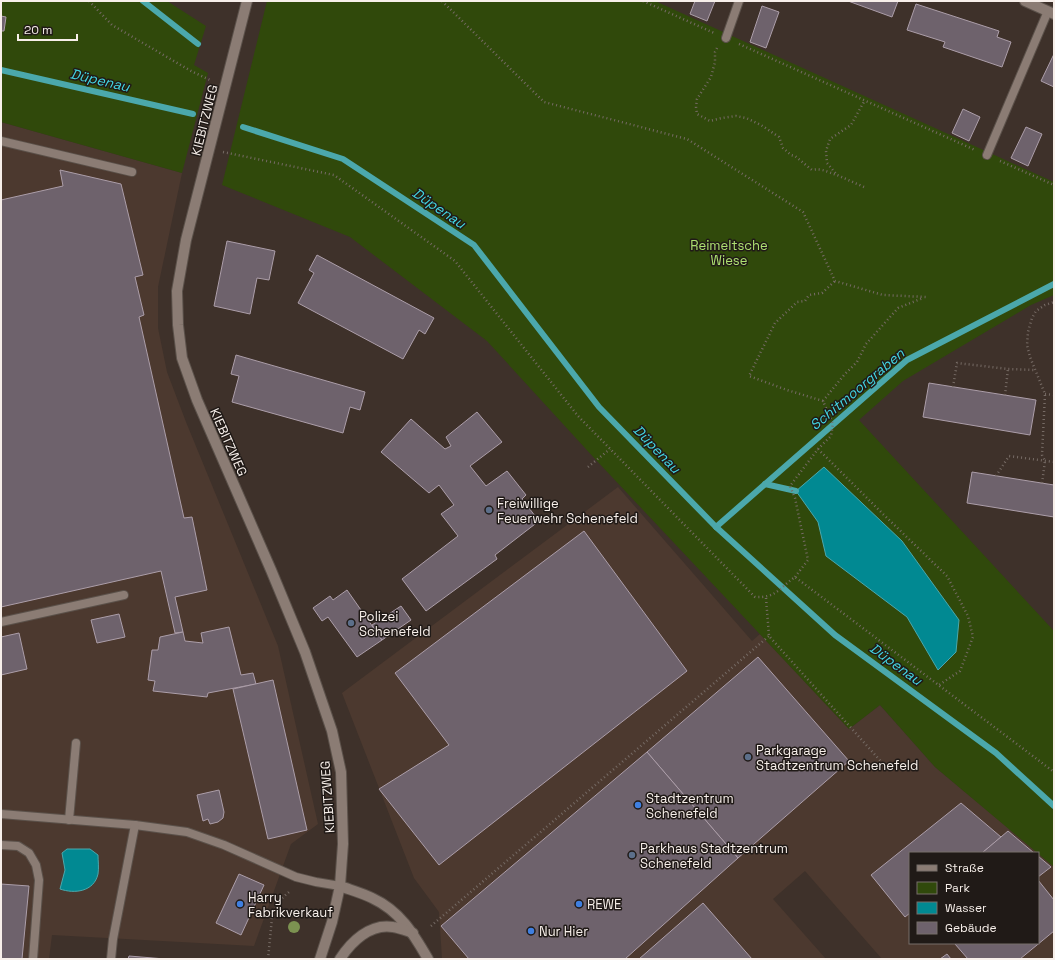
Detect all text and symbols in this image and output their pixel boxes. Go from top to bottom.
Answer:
scale bar [18,16,77,42]
text: 20 m [24,22,52,38]
water label: Düpenau [69,64,133,96]
street label: KIEBITZWEG [187,83,222,157]
water label: Düpenau [409,184,470,233]
park label: Reimeltsche Wiese [690,237,768,269]
water label: Schitmoorgraben [806,344,908,434]
street label: KIEBITZWEG [206,406,251,479]
water label: Düpenau [630,421,685,478]
place label: Freiwillige Feuerwehr Schenefeld [497,495,638,527]
marker: Freiwillige Feuerwehr Schenefeld [484,505,494,515]
place label: Polizei Schenefeld [359,608,431,640]
marker: Polizei Schenefeld [346,618,356,628]
water label: Düpenau [866,639,927,690]
place label: Parkgarage Stadtzentrum Schenefeld [756,742,918,774]
marker: Parkgarage Stadtzentrum Schenefeld [743,752,753,762]
street label: KIEBITZWEG [316,760,339,834]
place label: Stadtzentrum Schenefeld [646,790,734,822]
marker: Stadtzentrum Schenefeld [633,800,643,810]
place label: Parkhaus Stadtzentrum Schenefeld [640,840,788,872]
marker: Parkhaus Stadtzentrum Schenefeld [627,850,637,860]
legend [909,852,1039,944]
text: Straße [945,860,984,876]
text: Park [945,880,970,896]
place label: Harry Fabrikverkauf [248,889,333,921]
place label: REWE [587,896,621,913]
marker: Harry Fabrikverkauf [235,899,245,909]
marker: REWE [574,899,584,909]
text: Wasser [945,900,987,916]
text: Gebäude [945,920,997,936]
place label: Nur Hier [539,923,588,940]
marker: Nur Hier [526,926,536,936]

